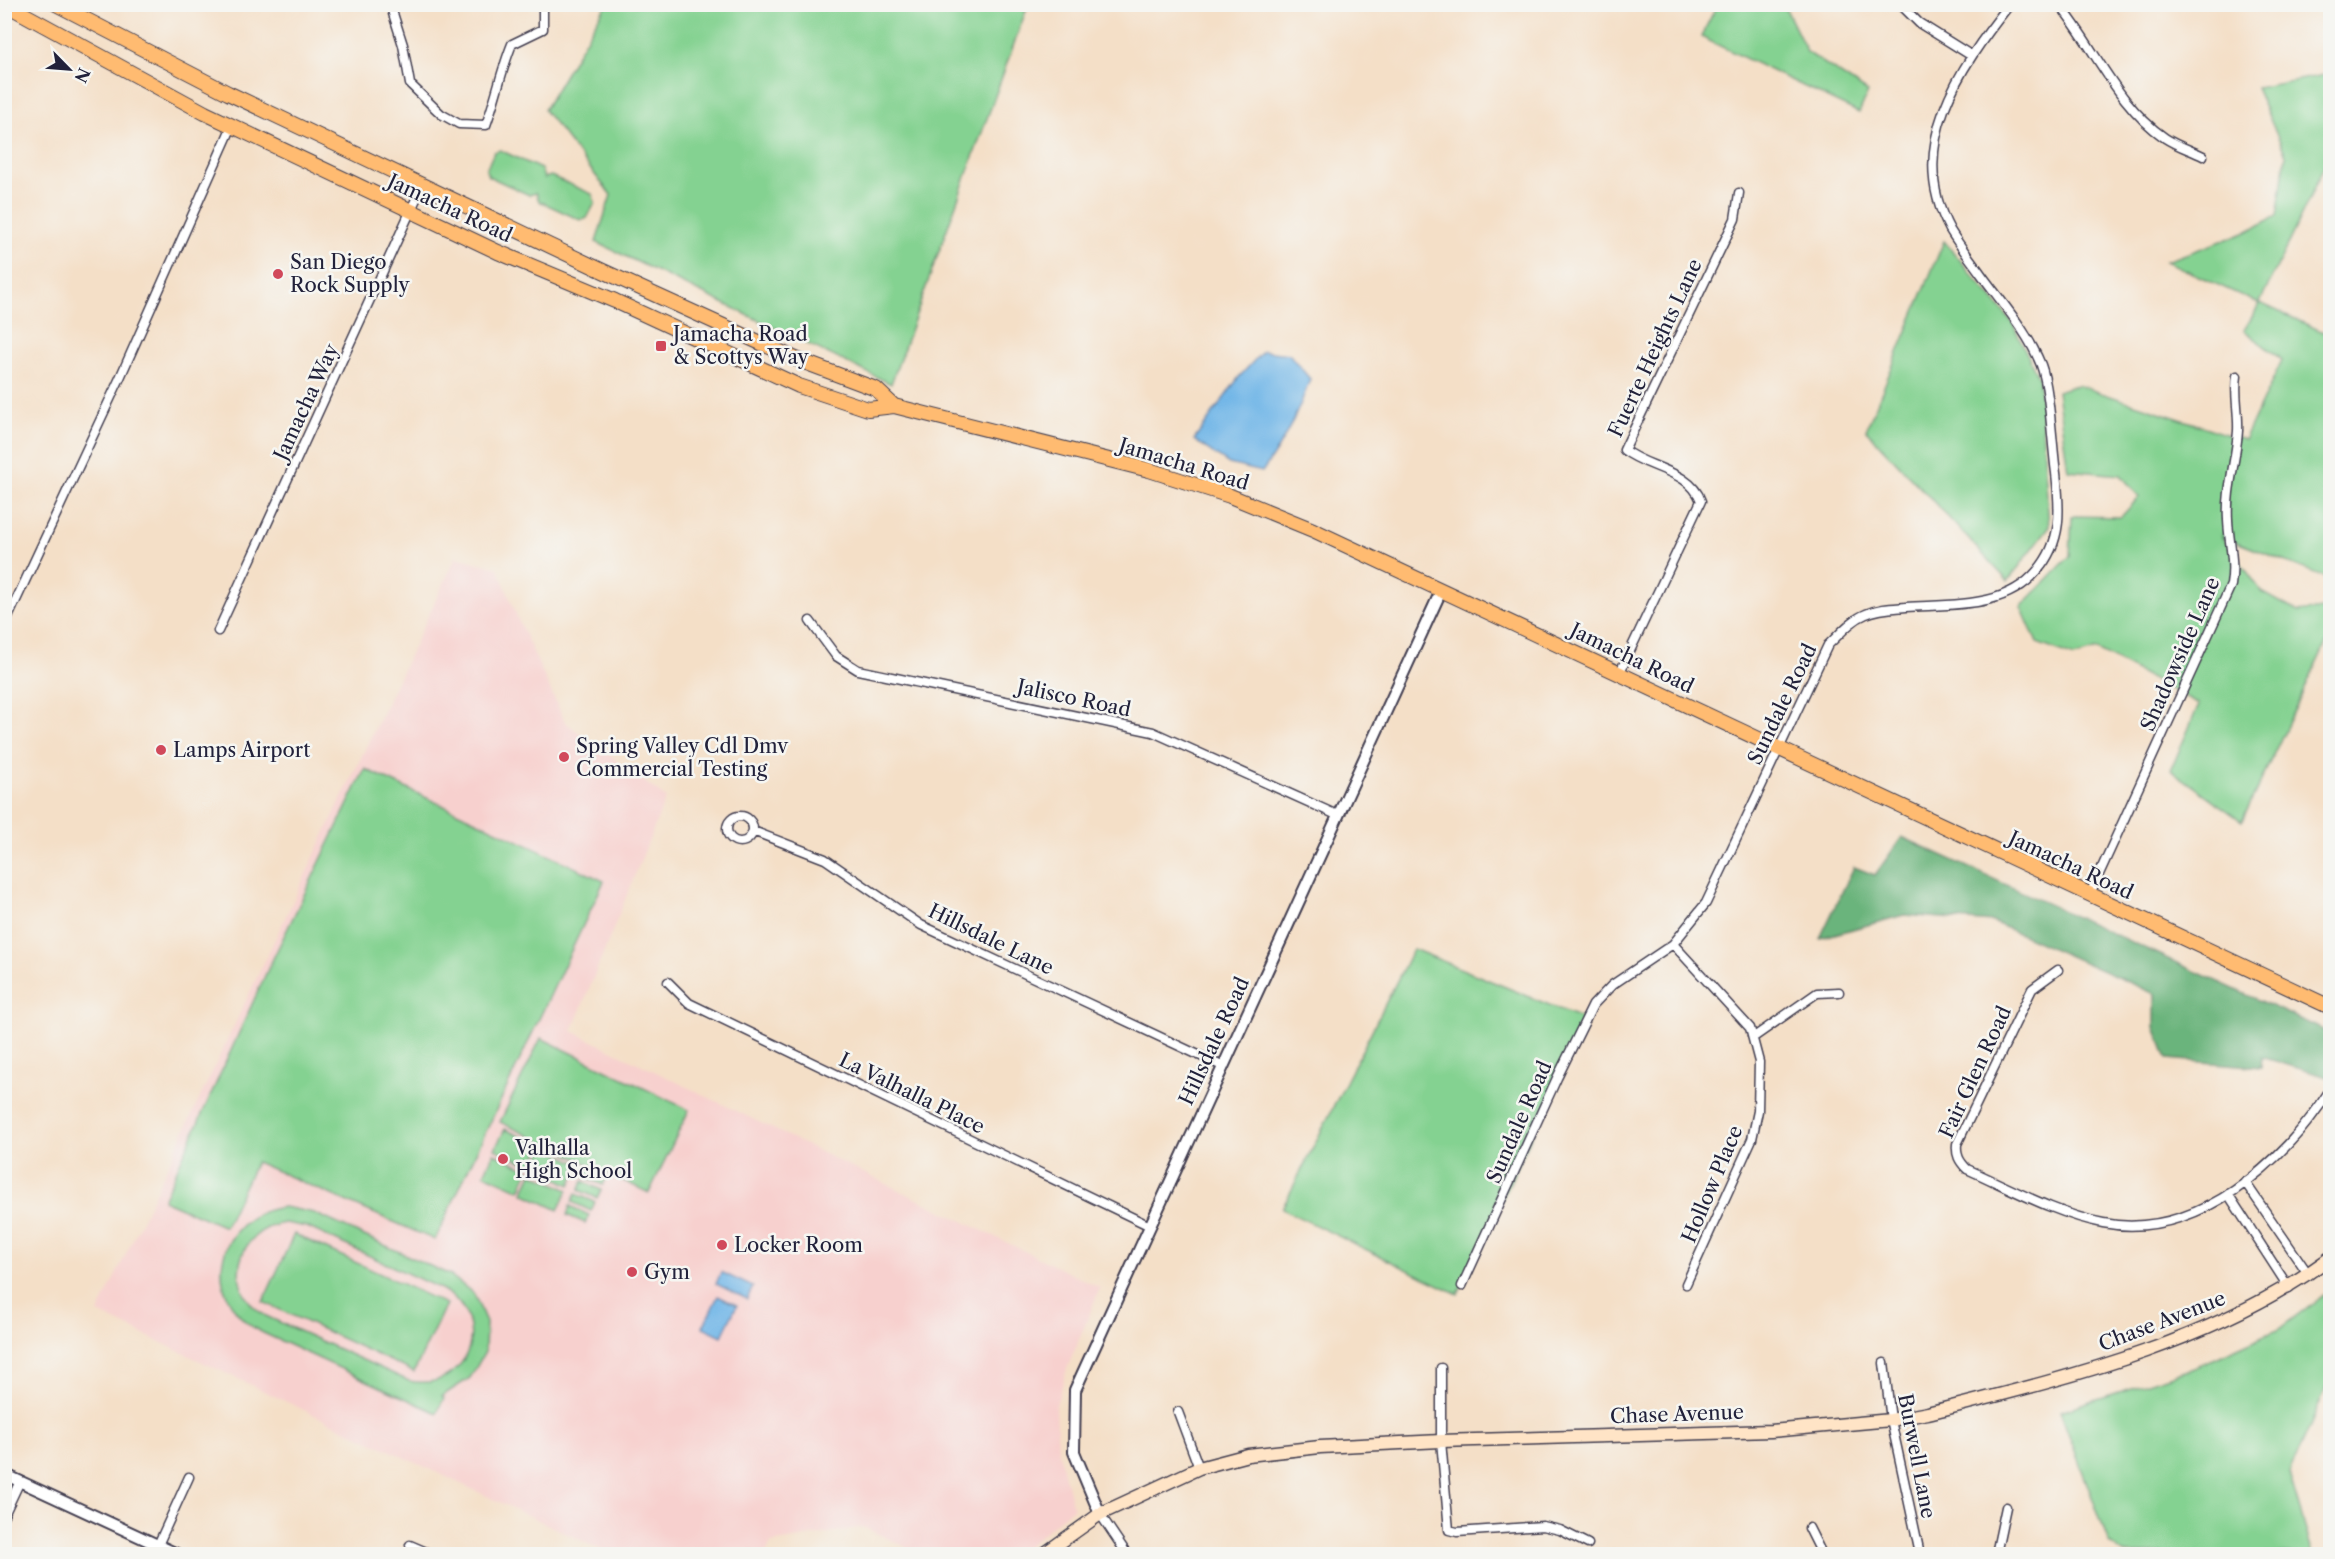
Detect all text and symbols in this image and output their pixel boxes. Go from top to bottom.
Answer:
north arrow [39,39,99,99]
text: N [71,65,95,86]
street label: Jamacha Road [381,167,516,247]
place label: San Diego Rock Supply [290,250,410,297]
street label: Fuerte Heights Lane [1603,255,1707,441]
marker: San Diego Rock Supply [271,267,285,281]
place label: Jamacha Road & Scottys Way [670,322,810,369]
street label: Jamacha Way [267,339,344,467]
marker: Jamacha Road & Scottys Way [654,339,668,353]
street label: Jamacha Road [1113,432,1252,495]
street label: Shadowside Lane [2135,573,2225,735]
street label: Jamacha Road [1564,616,1698,698]
street label: Sundale Road [1742,640,1822,768]
street label: Jalisco Road [1012,674,1133,722]
place label: Spring Valley Cdl Dmv Commercial Testing [576,734,789,781]
place label: Lamps Airport [173,738,310,762]
marker: Lamps Airport [154,743,168,757]
marker: Spring Valley Cdl Dmv Commercial Testing [557,750,571,764]
street label: Jamacha Road [2002,824,2137,904]
street label: Hillsdale Lane [924,898,1058,980]
street label: Hillsdale Road [1174,973,1254,1109]
street label: Fair Glen Road [1934,1002,2016,1142]
street label: La Valhalla Place [835,1047,989,1139]
street label: Sundale Road [1481,1057,1557,1187]
street label: Hollow Place [1677,1122,1747,1246]
place label: Valhalla High School [514,1136,632,1183]
marker: Valhalla High School [496,1152,510,1166]
place label: Locker Room [734,1233,863,1257]
marker: Locker Room [715,1238,729,1252]
place label: Gym [644,1260,690,1284]
marker: Gym [625,1265,639,1279]
street label: Chase Avenue [2095,1286,2229,1356]
street label: Burwell Lane [1893,1392,1941,1520]
street label: Chase Avenue [1610,1400,1744,1428]

